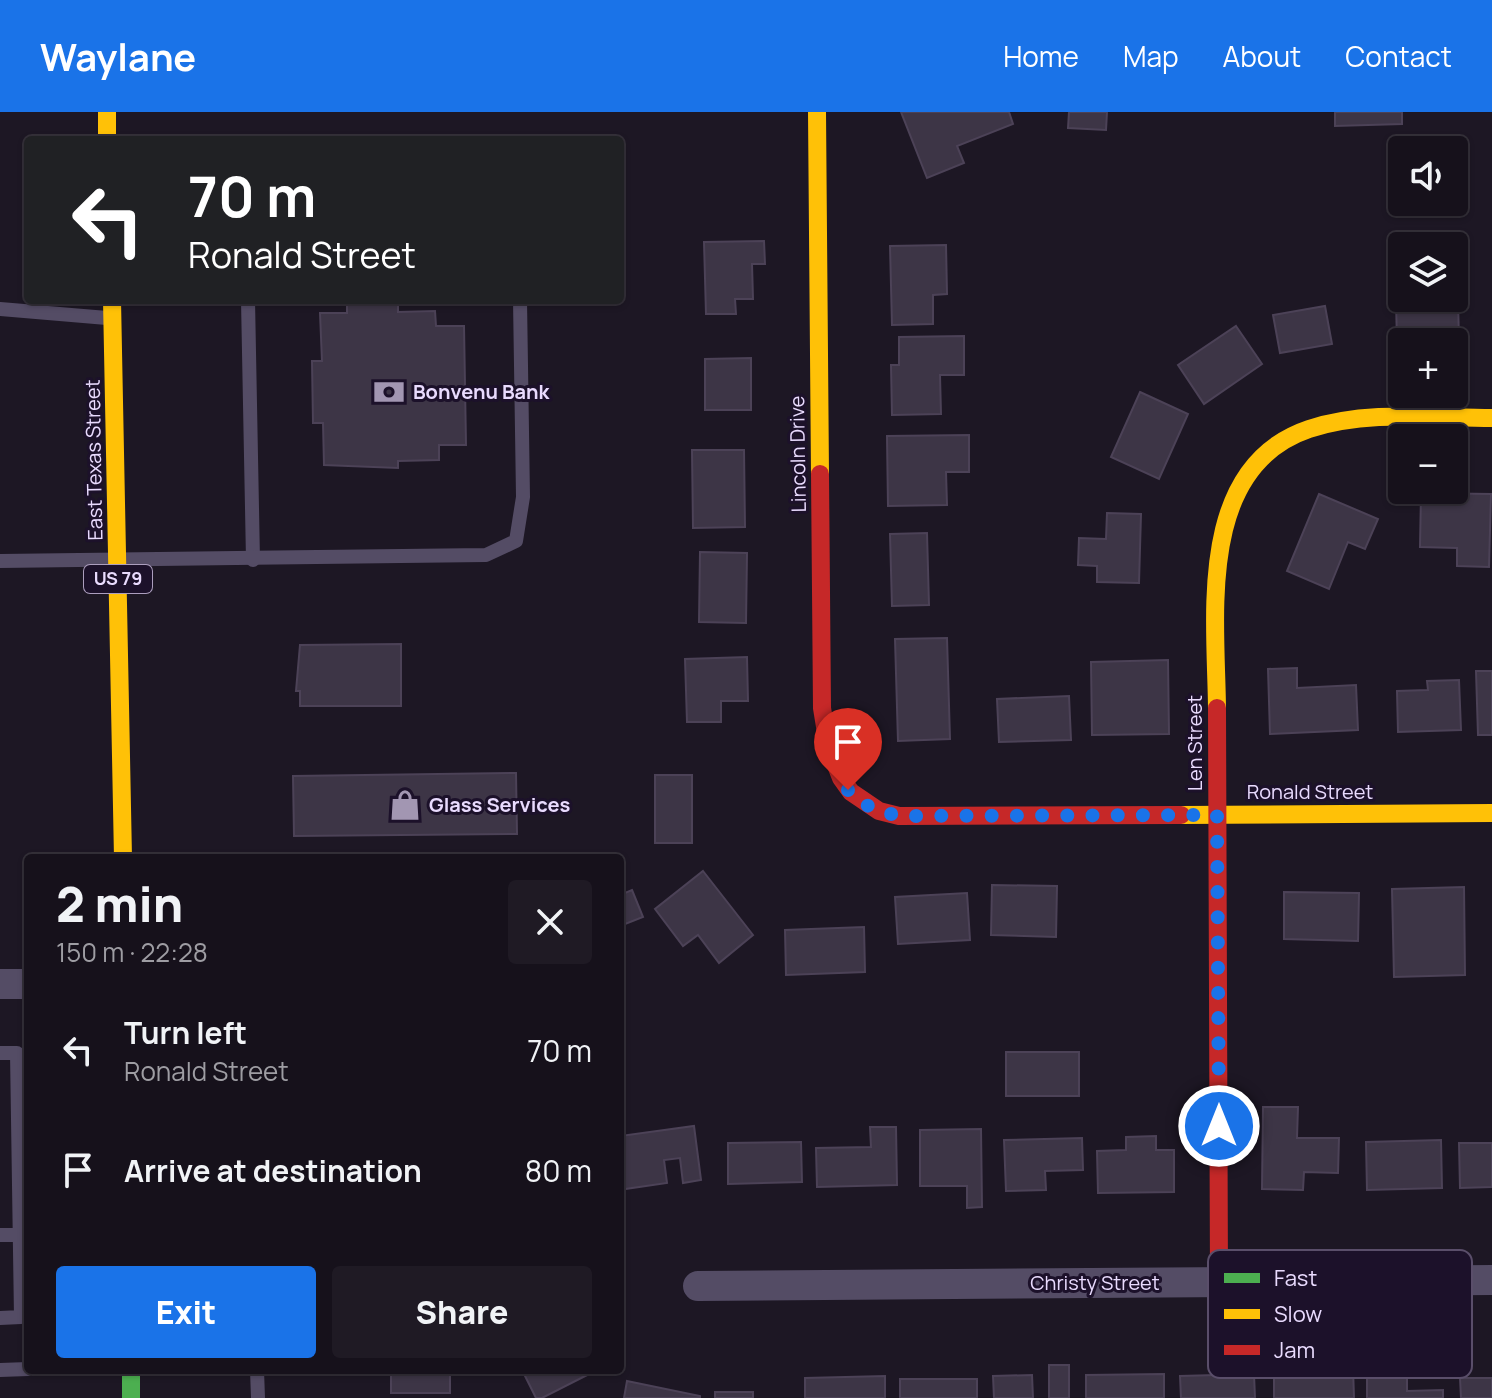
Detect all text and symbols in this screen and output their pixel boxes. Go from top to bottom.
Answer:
text: Waylane [40,30,196,82]
text: Home [1003,37,1079,75]
text: Map [1123,37,1179,75]
text: About [1223,37,1301,75]
text: Contact [1345,37,1452,75]
map controls [1388,136,1468,504]
button: sound [1388,136,1468,216]
text: 70 m [188,157,316,234]
icon: left [56,168,160,272]
text: Ronald Street [188,230,416,279]
button: layers [1388,232,1468,312]
button: + [1388,328,1468,408]
bank icon: Bonvenu Bank [372,375,406,409]
place label: Bonvenu Bank [413,378,551,405]
street label: East Texas Street [79,379,108,541]
street label: Lincoln Drive [783,395,812,513]
button: − [1388,424,1468,504]
road number: US 79 [84,565,152,593]
street label: Len Street [1181,695,1208,791]
pin [814,708,882,790]
icon: arrive [826,720,870,764]
street label: Ronald Street [1247,778,1373,805]
shop icon: Glass Services [388,788,422,822]
place label: Glass Services [429,791,571,818]
text: 2 min [56,871,183,936]
button: close [508,880,592,964]
text: 150 m · 22:28 [56,934,208,970]
text: Turn left [124,1012,247,1053]
icon: left [56,1028,100,1072]
text: 70 m [527,1030,592,1071]
text: Ronald Street [124,1053,289,1089]
position arrow [1177,1084,1261,1168]
icon: arrive [56,1148,100,1192]
text: Arrive at destination [124,1150,422,1191]
text: 80 m [525,1150,592,1191]
legend [1208,1250,1472,1378]
text: Fast [1274,1263,1317,1293]
button: Exit [56,1266,316,1358]
button: Share [332,1266,592,1358]
street label: Christy Street [1030,1269,1160,1296]
text: Slow [1274,1299,1322,1329]
text: Jam [1274,1335,1315,1365]

